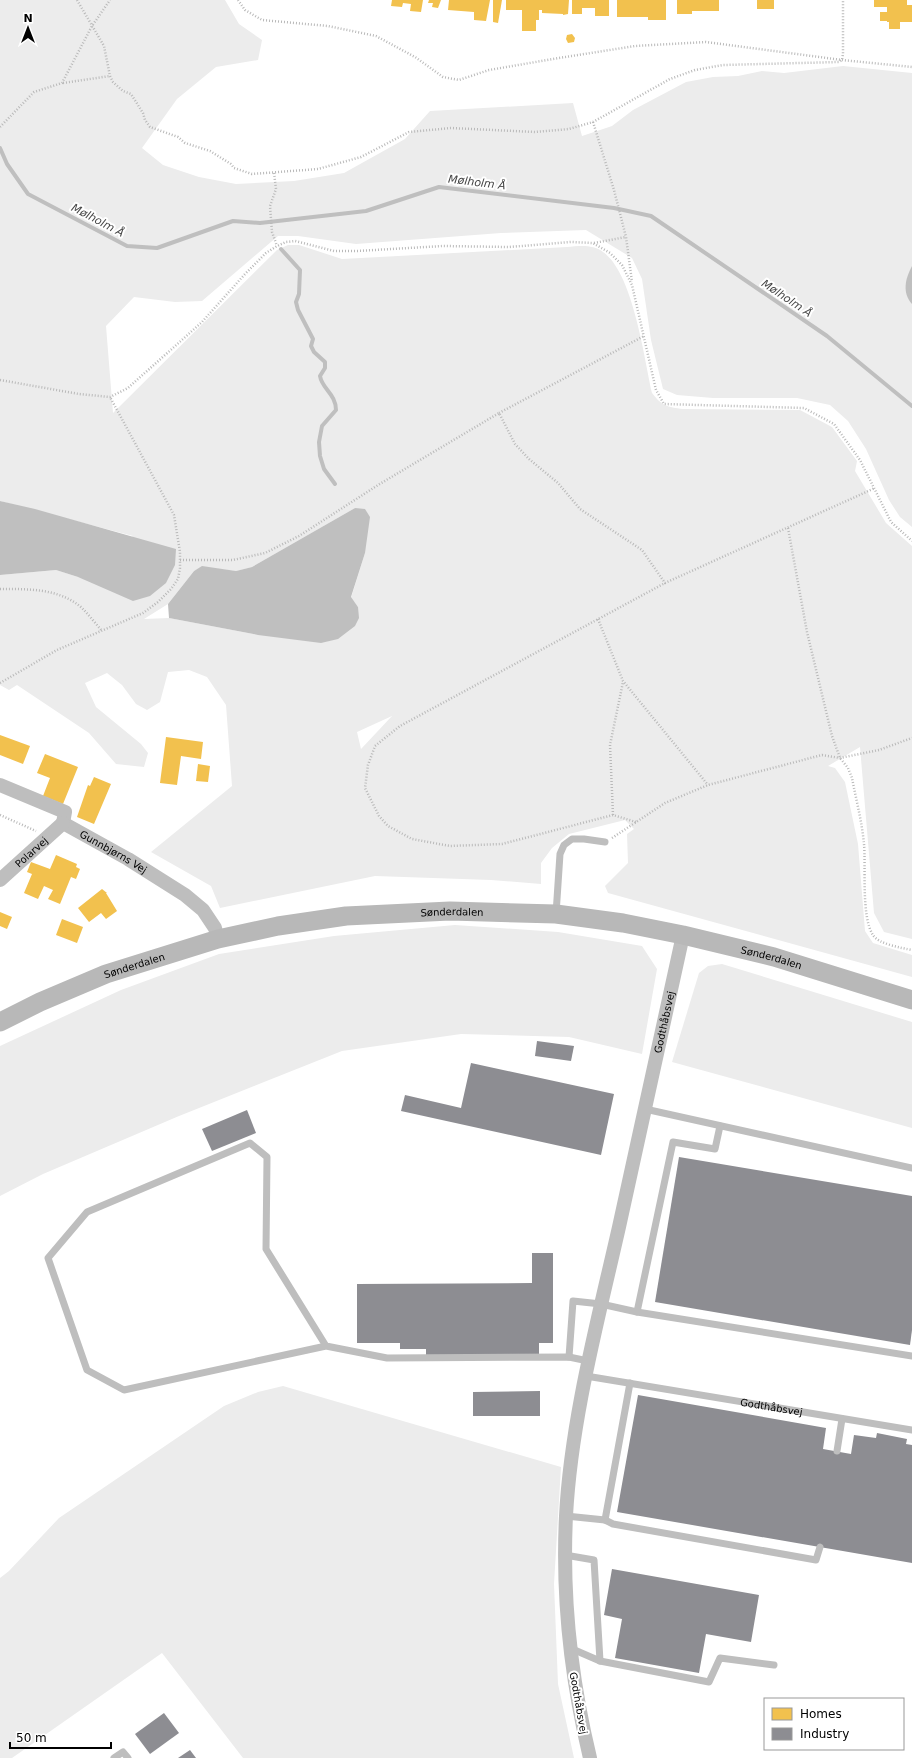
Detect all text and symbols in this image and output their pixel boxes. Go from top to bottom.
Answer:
north arrow [8,8,48,48]
text: N [23,12,33,25]
water label: Mølholm Å [447,173,506,192]
water label: Mølholm Å [69,201,126,240]
water label: Mølholm Å [759,277,814,320]
street label: Gunnbjørns Vej [78,828,149,876]
street label: Polarvej [13,835,50,870]
street label: Sønderdalen [420,906,484,918]
street label: Sønderdalen [740,944,803,971]
street label: Sønderdalen [103,951,166,980]
street label: Godthåbsvej [652,990,677,1054]
street label: Godthåbsvej [739,1397,803,1418]
street label: Godthåbsvej [568,1671,590,1735]
legend [764,1698,904,1750]
text: Homes [800,1707,842,1721]
scale bar [10,1724,111,1750]
text: Industry [800,1727,849,1741]
text: 50 m [16,1731,47,1745]

